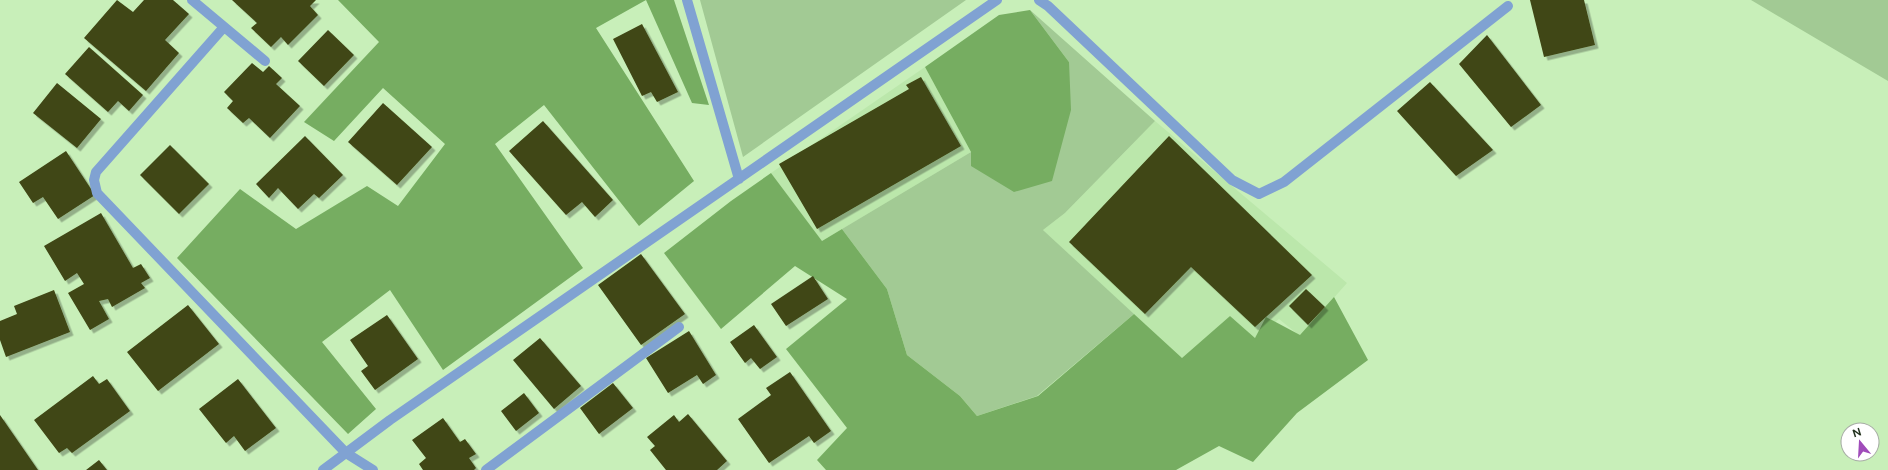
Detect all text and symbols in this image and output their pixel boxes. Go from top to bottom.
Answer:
north arrow [1840,422,1880,462]
text: N [1851,425,1863,440]

